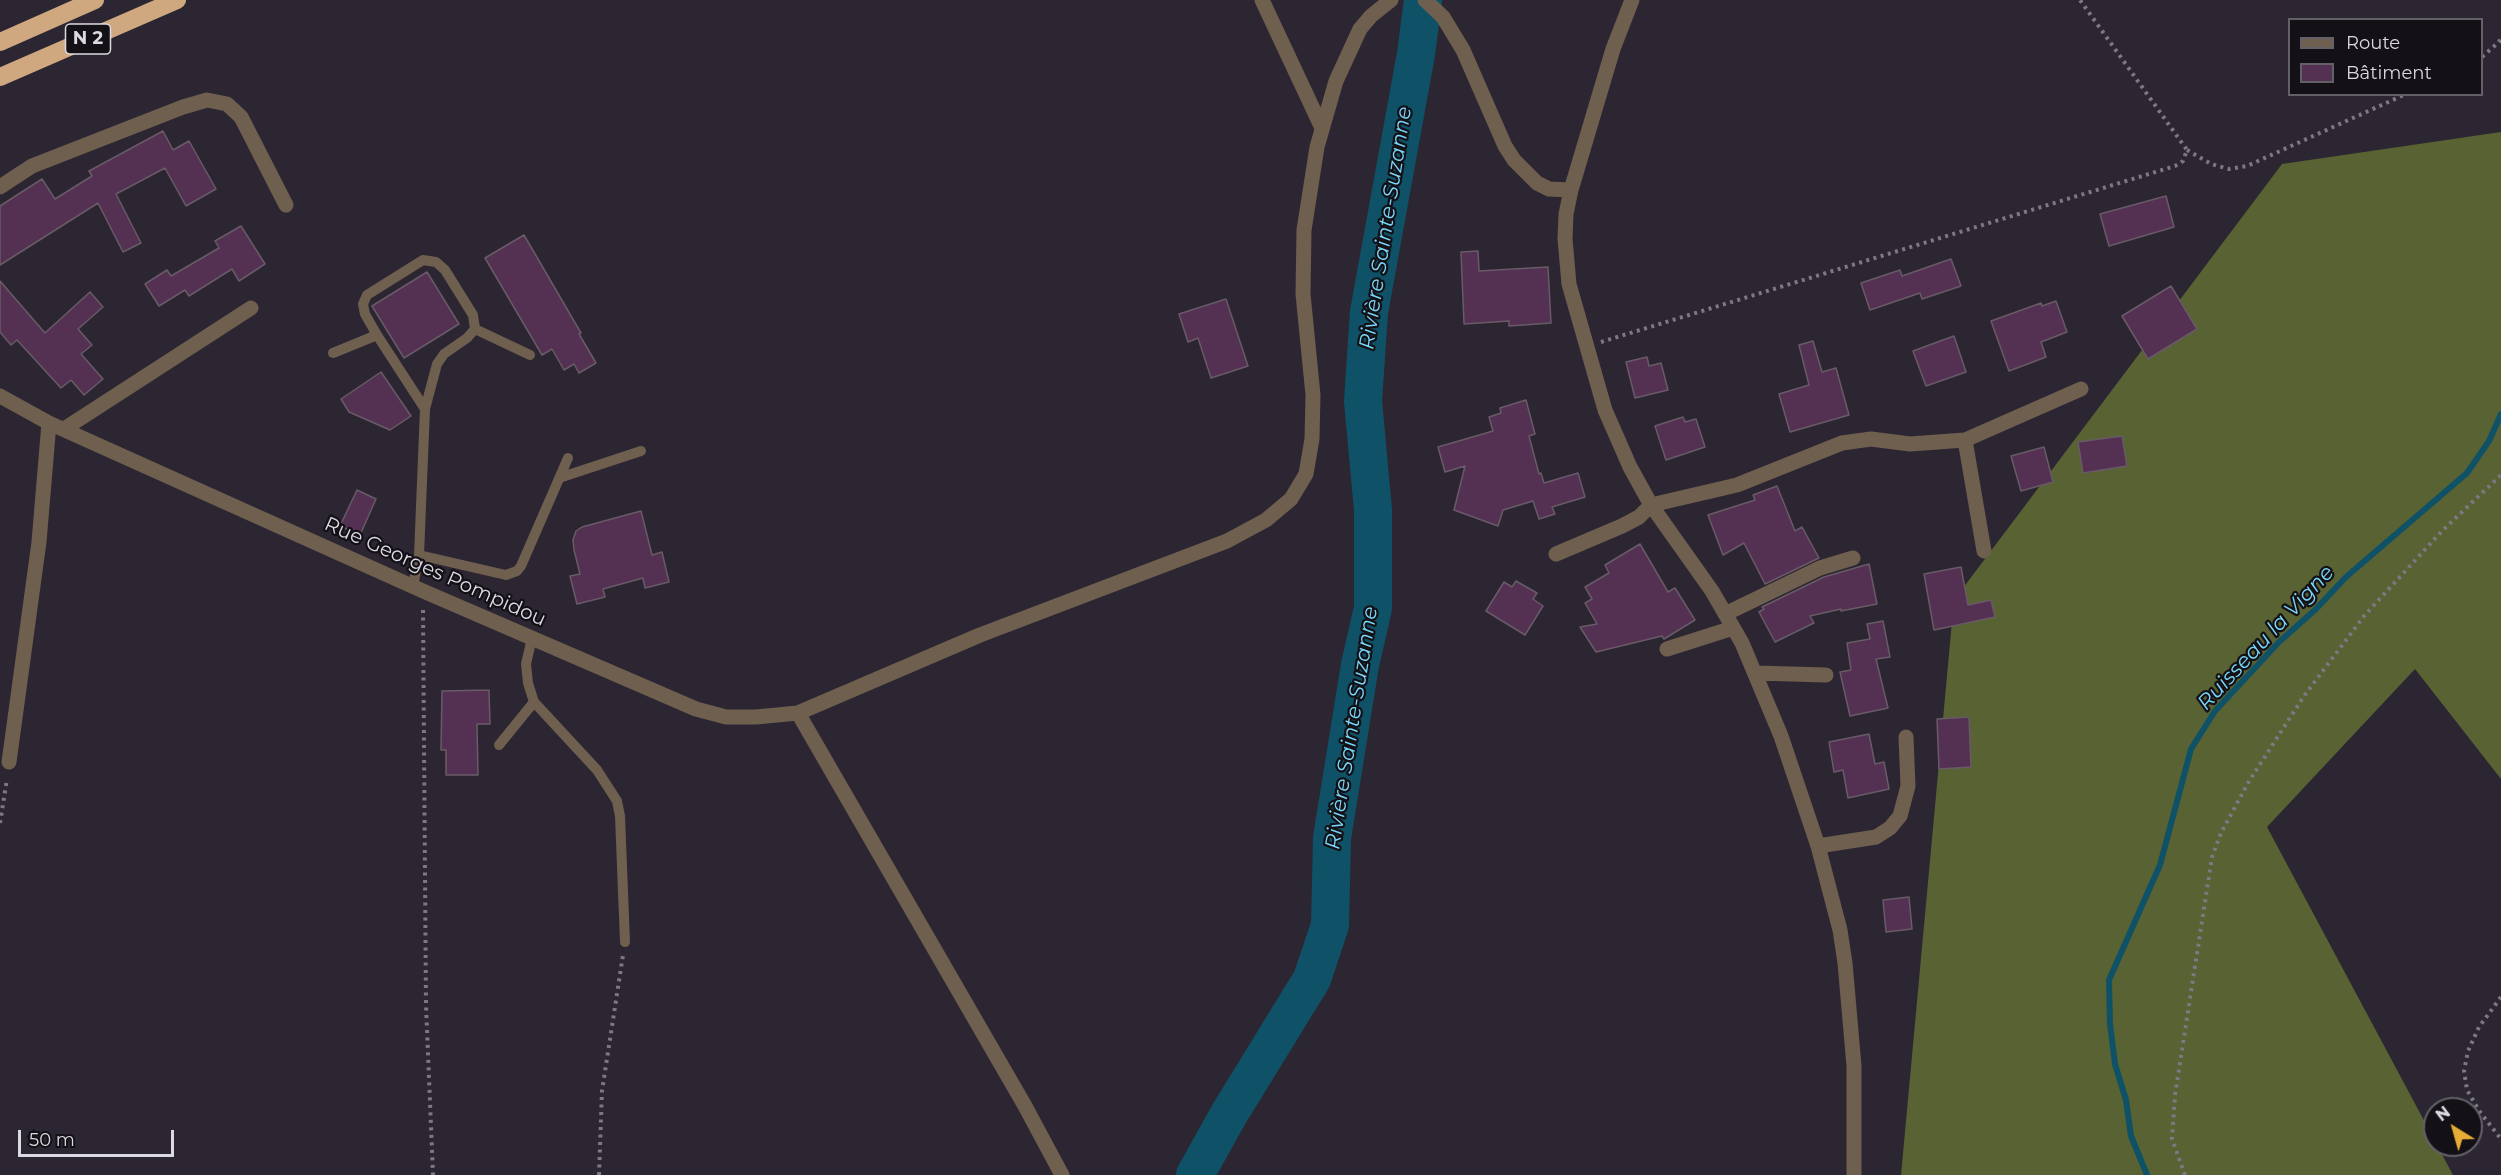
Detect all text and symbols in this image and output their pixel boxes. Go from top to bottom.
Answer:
legend [2288,18,2483,96]
road number: N 2 [66,24,110,54]
text: Route [2346,32,2400,54]
text: Bâtiment [2346,62,2432,84]
water label: Rivière Sainte-Suzanne [1354,105,1418,351]
street label: Rue Georges Pompidou [320,512,550,632]
water label: Ruisseau la Vigne [2192,560,2340,716]
water label: Rivière Sainte-Suzanne [1320,605,1384,851]
north arrow [2423,1097,2483,1157]
text: N [2432,1102,2454,1125]
scale bar [21,1118,177,1156]
text: 50 m [29,1129,75,1151]

